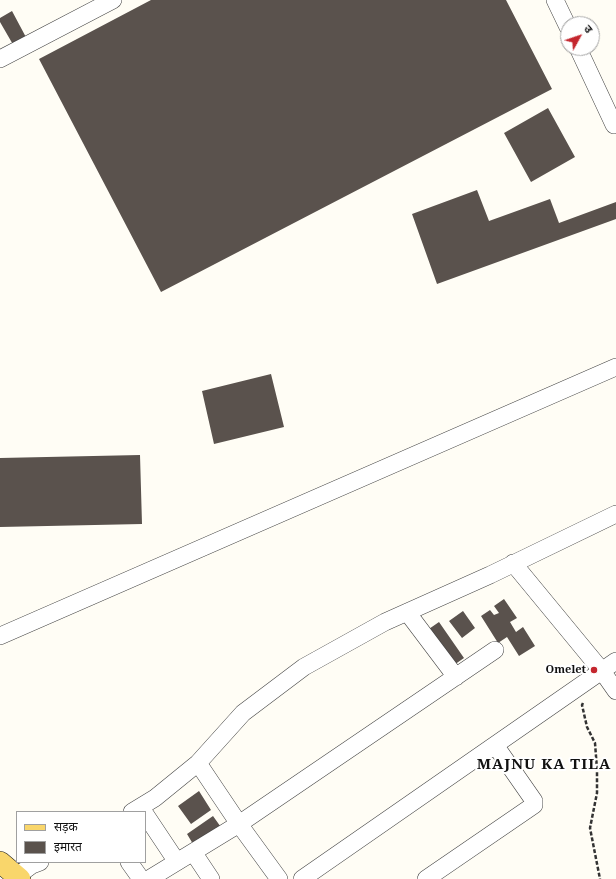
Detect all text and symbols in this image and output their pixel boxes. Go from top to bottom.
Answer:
north arrow [560,16,600,56]
text: उ [581,21,597,36]
place label: Omelet [546,663,586,677]
marker: Omelet [589,665,599,675]
district label: MAJNU KA TILA [477,756,611,774]
legend [16,811,146,863]
text: सड़क [54,818,78,835]
text: इमारत [54,838,82,855]

